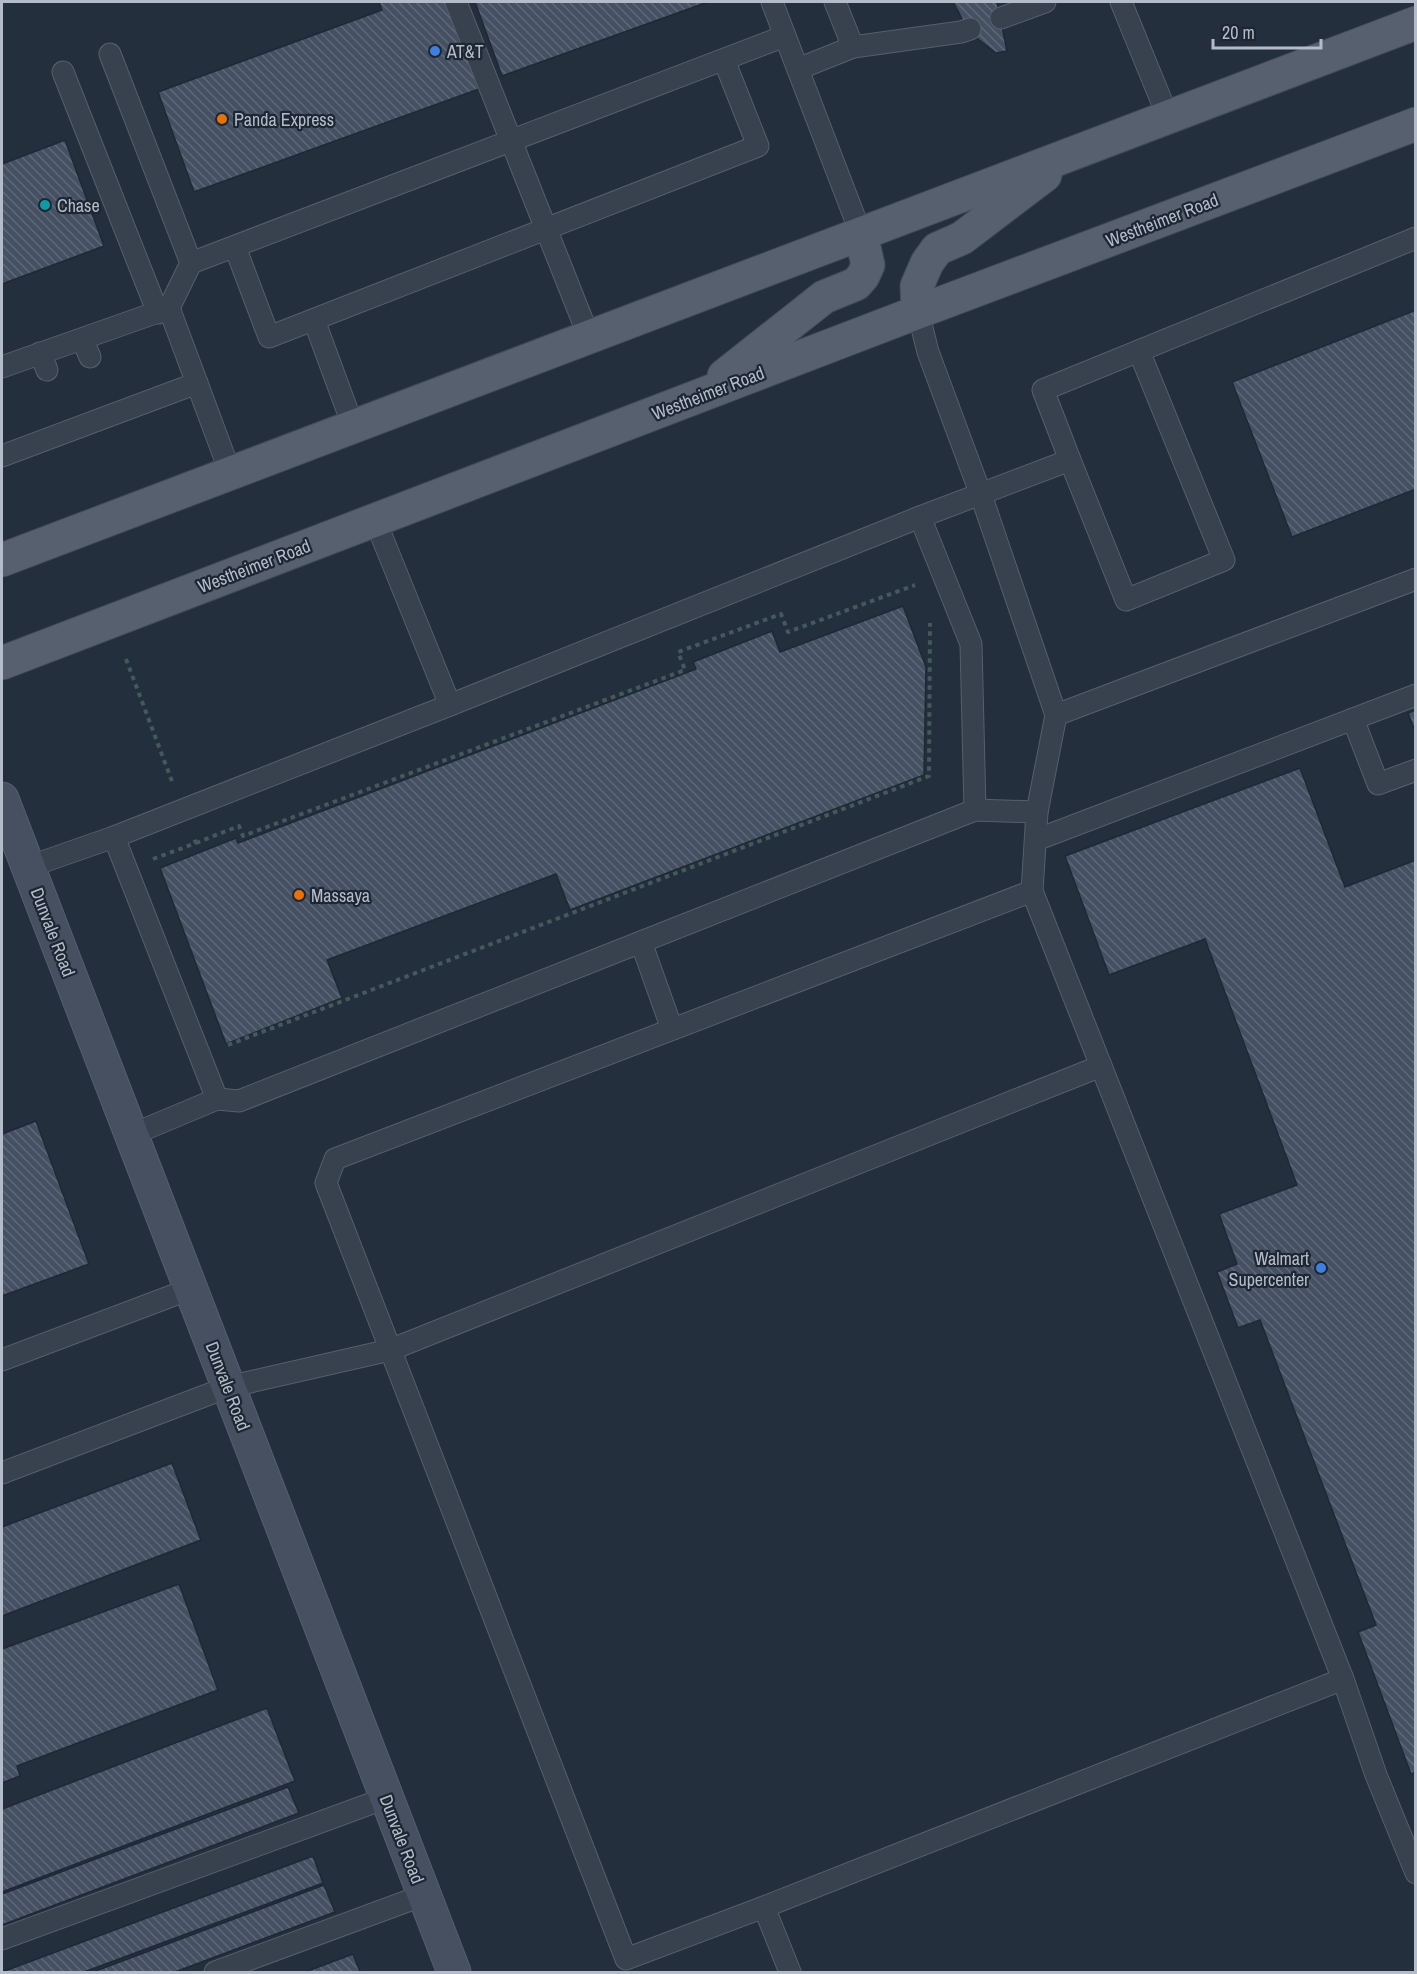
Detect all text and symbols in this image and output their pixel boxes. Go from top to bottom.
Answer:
scale bar [1213,12,1321,50]
text: 20 m [1222,20,1255,45]
place label: AT&T [446,39,484,64]
marker: AT&T [428,44,442,58]
place label: Panda Express [234,107,334,132]
marker: Panda Express [215,112,229,126]
street label: Westheimer Road [1102,187,1222,253]
place label: Chase [57,193,100,218]
marker: Chase [38,198,52,212]
street label: Westheimer Road [648,360,768,426]
street label: Westheimer Road [194,533,314,599]
place label: Massaya [311,883,370,908]
street label: Dunvale Road [25,884,81,980]
marker: Massaya [292,888,306,902]
place label: Walmart Supercenter [1229,1246,1309,1292]
marker: Walmart Supercenter [1314,1261,1328,1275]
street label: Dunvale Road [200,1338,256,1434]
street label: Dunvale Road [374,1791,430,1887]

